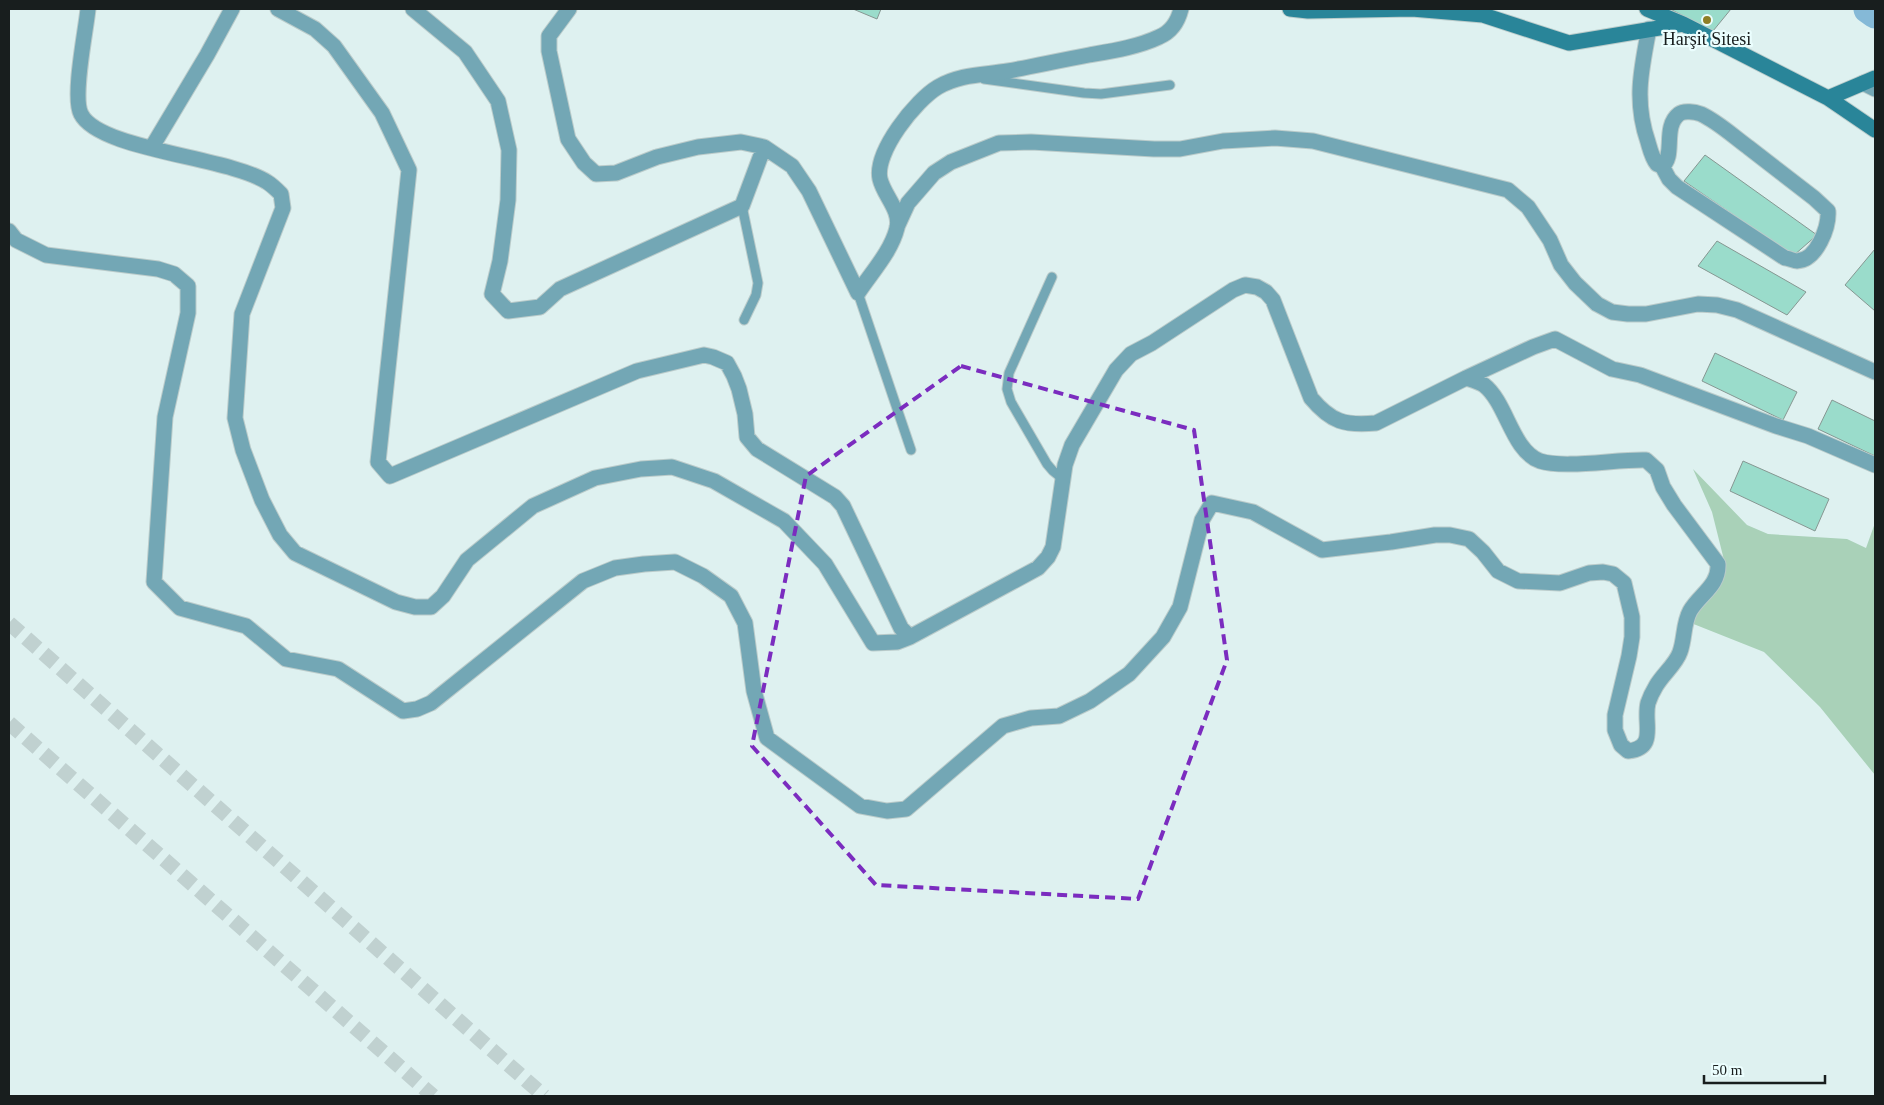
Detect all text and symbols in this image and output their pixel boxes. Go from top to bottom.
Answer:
marker: Harşit Sitesi [1701,14,1713,26]
place label: Harşit Sitesi [1663,29,1751,49]
scale bar [1704,1052,1825,1084]
text: 50 m [1712,1062,1743,1078]

